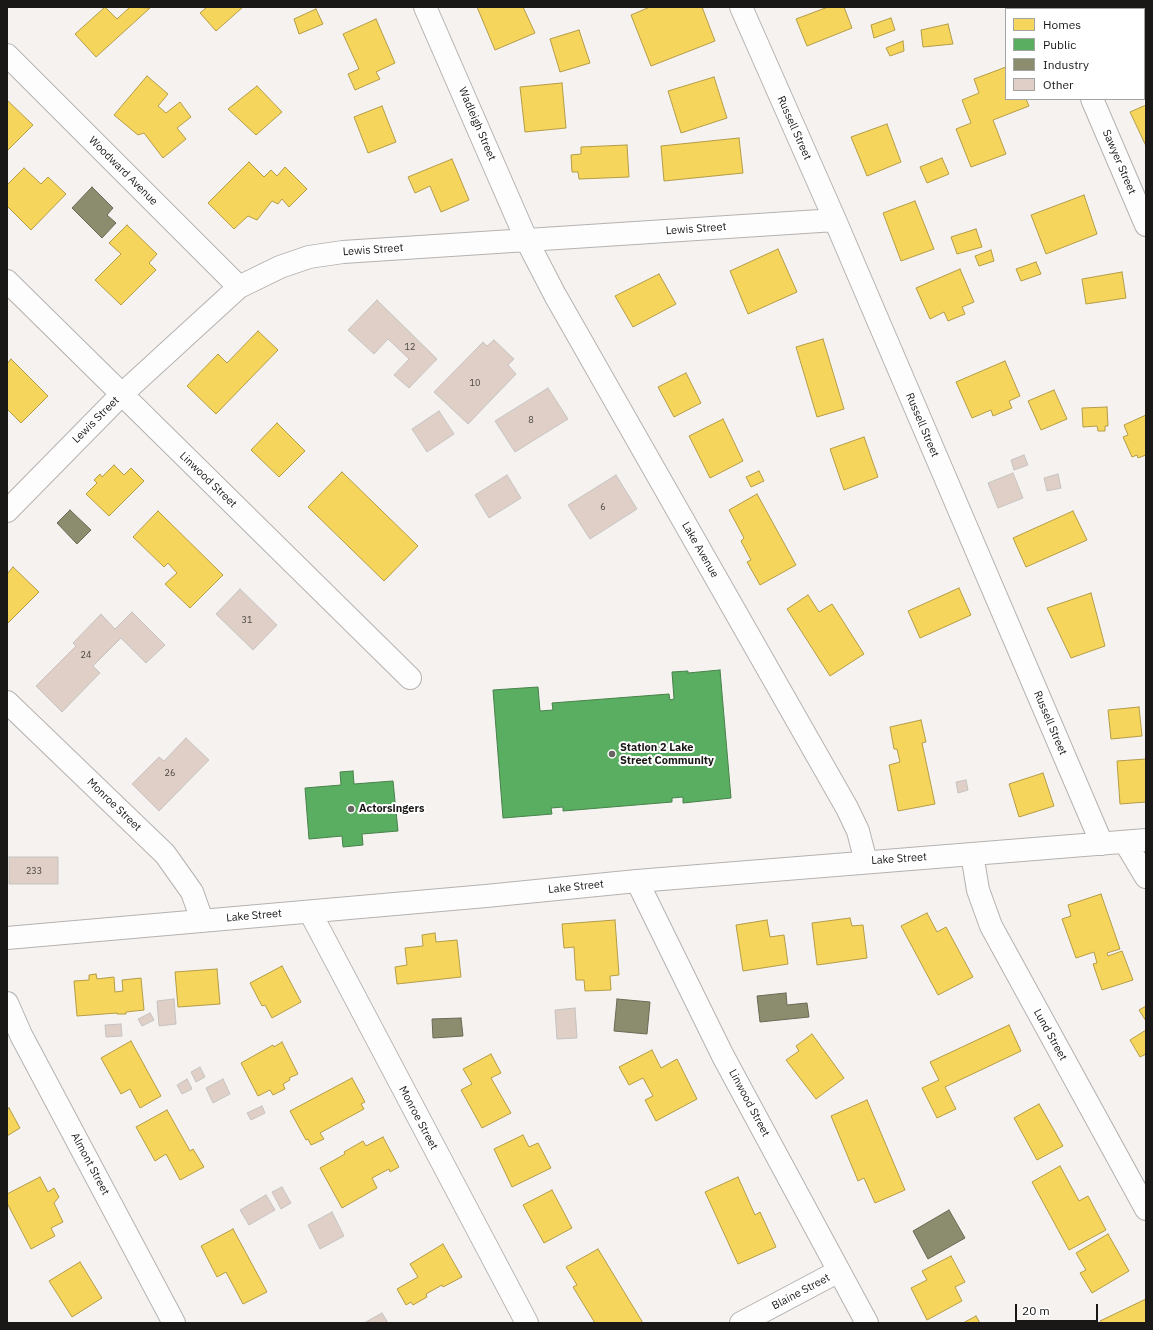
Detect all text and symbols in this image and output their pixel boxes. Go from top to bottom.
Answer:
legend [1005,8,1145,100]
text: Homes [1043,17,1081,32]
text: Public [1043,37,1076,52]
text: Industry [1043,57,1089,72]
text: Other [1043,77,1074,92]
street label: Wadleigh Street [456,85,498,163]
street label: Russell Street [774,94,814,162]
street label: Sawyer Street [1099,128,1139,196]
street label: Woodward Avenue [86,134,160,208]
street label: Lewis Street [665,220,727,238]
street label: Lewis Street [342,241,404,259]
house number: 12 [405,342,415,352]
house number: 10 [470,378,480,388]
street label: Russell Street [903,391,941,459]
street label: Lewis Street [70,394,122,446]
house number: 8 [528,415,534,425]
street label: Linwood Street [177,449,239,511]
house number: 6 [600,502,606,512]
street label: Lake Avenue [679,520,721,580]
house number: 31 [242,615,252,625]
house number: 24 [81,650,91,660]
street label: Russell Street [1031,689,1069,757]
place label: Station 2 Lake Street Community [620,741,714,767]
marker: Station 2 Lake Street Community [607,749,617,759]
house number: 26 [165,768,175,778]
street label: Monroe Street [84,776,144,834]
place label: Actorsingers [359,802,424,816]
marker: Actorsingers [346,804,356,814]
street label: Lake Street [871,850,927,868]
house number: 233 [26,866,42,876]
street label: Lake Street [548,878,604,896]
street label: Lake Street [226,907,282,925]
street label: Lund Street [1030,1007,1070,1063]
street label: Linwood Street [726,1067,772,1139]
street label: Monroe Street [396,1084,440,1152]
street label: Almont Street [68,1131,112,1197]
street label: Blaine Street [770,1271,832,1313]
scale bar [1017,1296,1100,1322]
text: 20 m [1022,1303,1050,1318]

